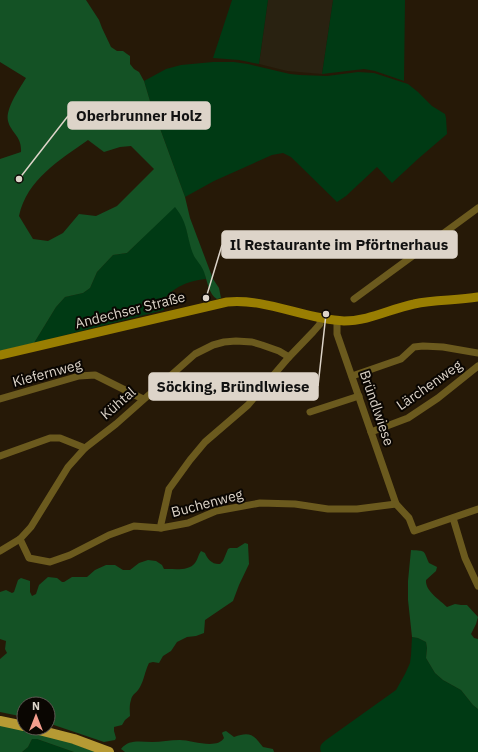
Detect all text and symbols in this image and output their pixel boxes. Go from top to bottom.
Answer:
callout: Oberbrunner Holz [68,102,210,129]
text: Oberbrunner Holz [76,106,202,125]
callout: Il Restaurante im Pförtnerhaus [222,231,457,258]
text: Il Restaurante im Pförtnerhaus [230,235,449,254]
street label: Andechser Straße [73,288,187,332]
street label: Kiefernweg [10,355,84,391]
street label: Lärchenweg [393,356,466,414]
street label: Bründlwiese [356,368,398,448]
callout: Söcking, Bründlwiese [149,373,318,400]
text: Söcking, Bründlwiese [157,377,309,396]
street label: Kühtal [97,383,139,423]
street label: Buchenweg [169,485,245,521]
north arrow [16,696,56,736]
text: N [32,699,40,713]

